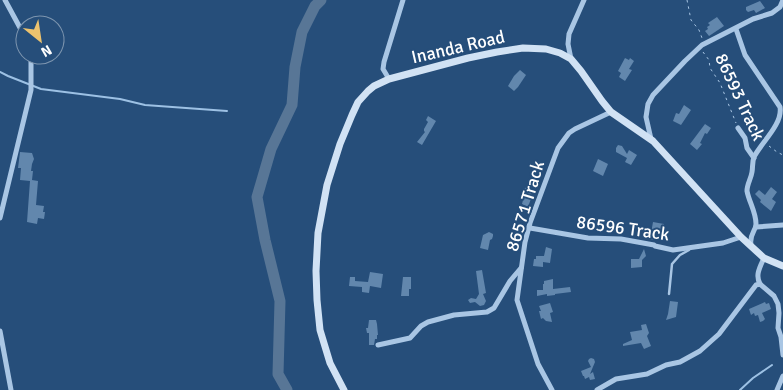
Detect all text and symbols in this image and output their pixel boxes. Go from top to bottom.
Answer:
north arrow [15,15,65,65]
street label: Inanda Road [409,26,507,68]
text: N [38,41,55,61]
street label: 86593 Track [710,50,770,144]
street label: 86571 Track [501,158,549,254]
street label: 86596 Track [575,211,671,245]

